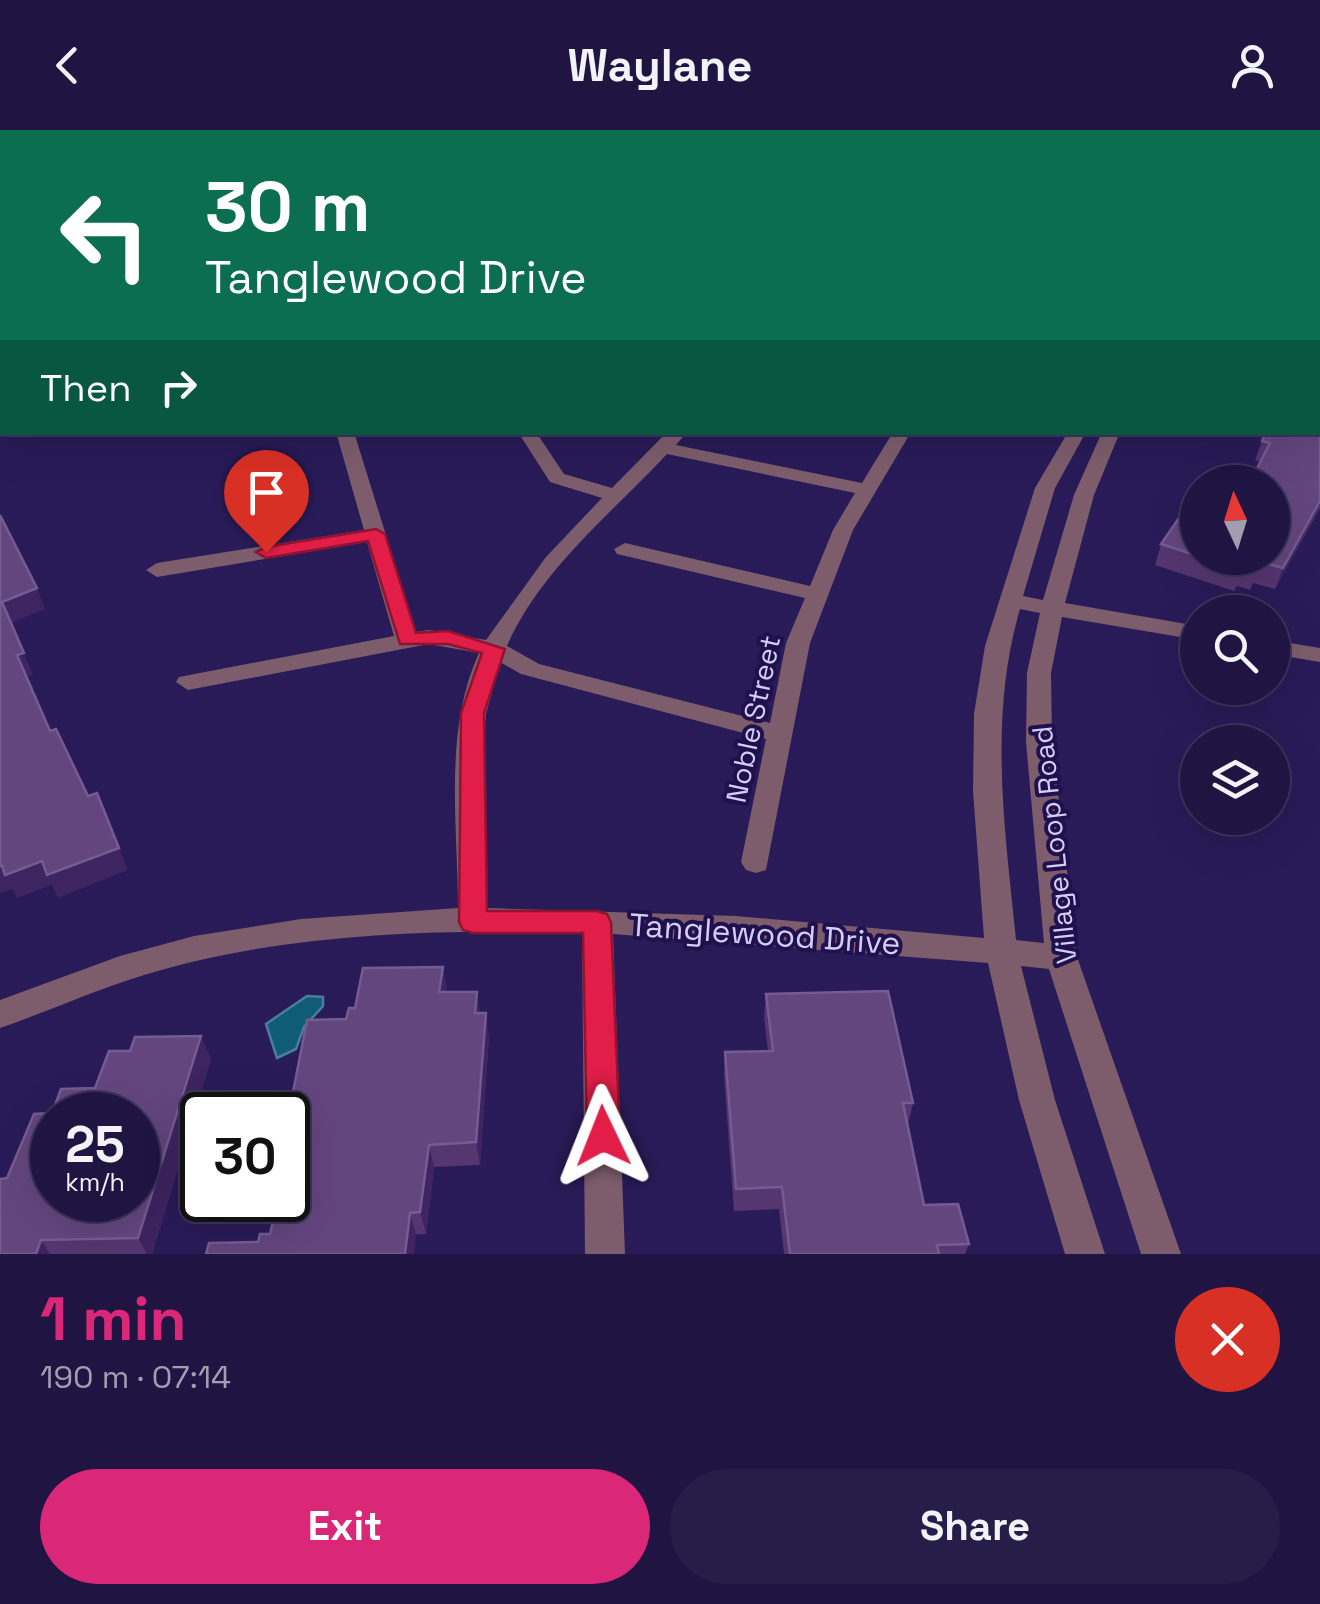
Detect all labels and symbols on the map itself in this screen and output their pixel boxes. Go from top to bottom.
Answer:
pin [224,450,309,553]
north arrow [1180,465,1290,575]
street label: Noble Street [718,632,788,806]
street label: Village Loop Road [1024,724,1084,966]
street label: Tanglewood Drive [628,905,902,963]
position arrow [551,1084,655,1188]
speed limit sign: 30 [180,1092,310,1222]

